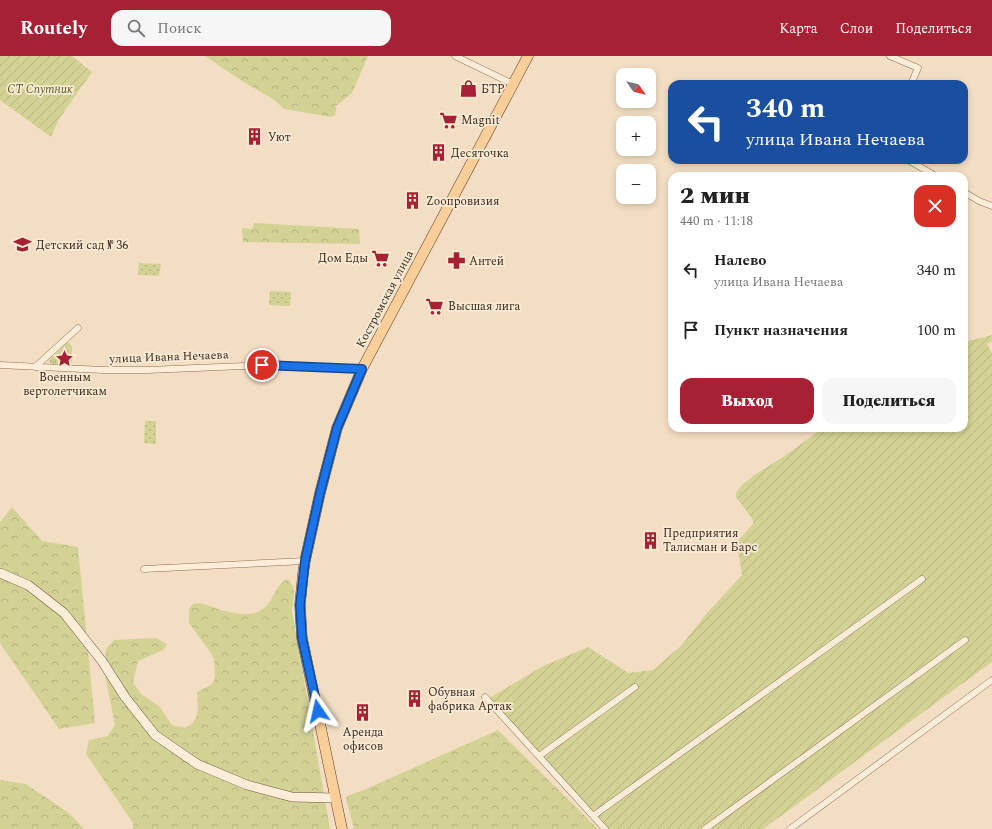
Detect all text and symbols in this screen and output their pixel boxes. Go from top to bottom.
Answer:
search box [111,10,391,46]
text: Routely [20,14,87,43]
icon: search [125,17,147,39]
text: Поиск [157,17,202,40]
text: Карта [779,18,818,39]
text: Слои [840,18,873,39]
text: Поделиться [895,18,972,39]
north arrow [616,68,656,108]
map controls [616,68,656,204]
shop icon: БТР [458,79,478,99]
park label: СТ Спутник [7,80,73,99]
place label: БТР [481,80,505,99]
text: 340 m [746,87,825,130]
icon: left [680,96,732,148]
supermarket icon: Magnit [438,110,458,130]
place label: Magnit [461,111,500,130]
button: + [616,116,656,156]
text: улица Ивана Нечаева [746,126,925,153]
building icon: Уют [245,127,265,147]
place label: Уют [268,128,291,147]
building icon: Десяточка [428,143,448,163]
place label: Десяточка [451,144,509,163]
button: − [616,164,656,204]
text: 2 мин [680,178,750,214]
button: close [914,185,956,227]
building icon: Zоопровизия [403,191,423,211]
place label: Zоопровизия [426,192,499,211]
text: 440 m · 11:18 [680,211,753,231]
school or university icon: Детский сад № 36 [13,235,33,255]
place label: Детский сад № 36 [36,236,128,255]
street label: Костромская улица [351,247,419,351]
supermarket icon: Дом Еды [371,248,391,268]
place label: Дом Еды [318,249,368,268]
text: Налево [714,249,767,272]
pharmacy icon: Антей [446,251,466,271]
place label: Антей [469,252,504,271]
icon: left [680,259,702,281]
text: 340 m [917,259,956,282]
text: улица Ивана Нечаева [714,272,843,292]
supermarket icon: Высшая лига [425,296,445,316]
place label: Высшая лига [448,297,521,316]
icon: arrive [680,319,702,341]
text: Пункт назначения [714,319,848,342]
text: 100 m [917,319,956,342]
street label: улица Ивана Нечаева [108,345,229,369]
place icon: Военным вертолетчикам [55,348,75,368]
pin [245,348,279,382]
icon: arrive [251,354,273,376]
place label: Военным вертолетчикам [23,368,107,401]
button: Выход [680,378,814,424]
button: Поделиться [822,378,956,424]
place label: Предприятия Талисман и Барс [663,524,757,557]
building icon: Предприятия Талисман и Барс [640,530,660,550]
place label: Обувная фабрика Артак [428,683,512,716]
building icon: Обувная фабрика Артак [405,689,425,709]
position arrow [297,690,339,732]
building icon: Аренда офисов [353,703,373,723]
place label: Аренда офисов [343,723,384,756]

